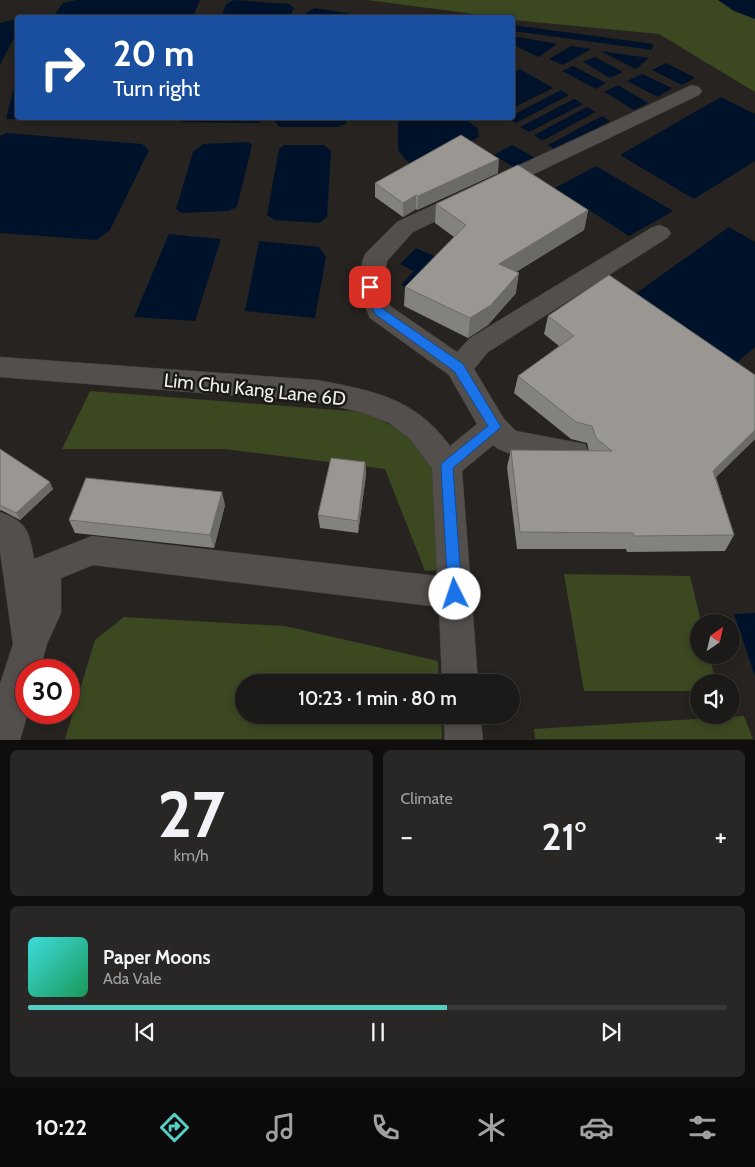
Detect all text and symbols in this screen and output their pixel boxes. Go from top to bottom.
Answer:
text: 20 m [113,32,195,75]
icon: right [30,35,95,100]
text: Turn right [113,75,200,102]
pin [349,266,391,308]
icon: arrive [356,273,384,301]
street label: Lim Chu Kang Lane 6D [163,369,347,411]
position arrow [428,567,480,619]
north arrow [690,614,740,664]
map controls [690,614,740,724]
speed limit sign: 30 [15,659,80,724]
button: sound [690,674,740,724]
text: 10:23 · 1 min · 80 m [298,687,457,710]
text: 27 [157,774,225,853]
text: Climate [401,789,453,808]
text: 21° [542,813,586,860]
text: − [401,819,413,853]
text: + [715,819,727,853]
text: km/h [174,846,209,865]
text: Paper Moons [103,946,211,969]
text: Ada Vale [103,969,162,988]
icon: previous [131,1018,159,1046]
icon: pause [364,1018,392,1046]
icon: next [597,1018,625,1046]
icon: directions [157,1110,192,1145]
icon: music [263,1110,298,1145]
icon: phone [368,1110,403,1145]
icon: climate [474,1110,509,1145]
icon: car [579,1110,614,1145]
icon: filters [685,1110,720,1145]
text: 10:22 [35,1114,87,1141]

